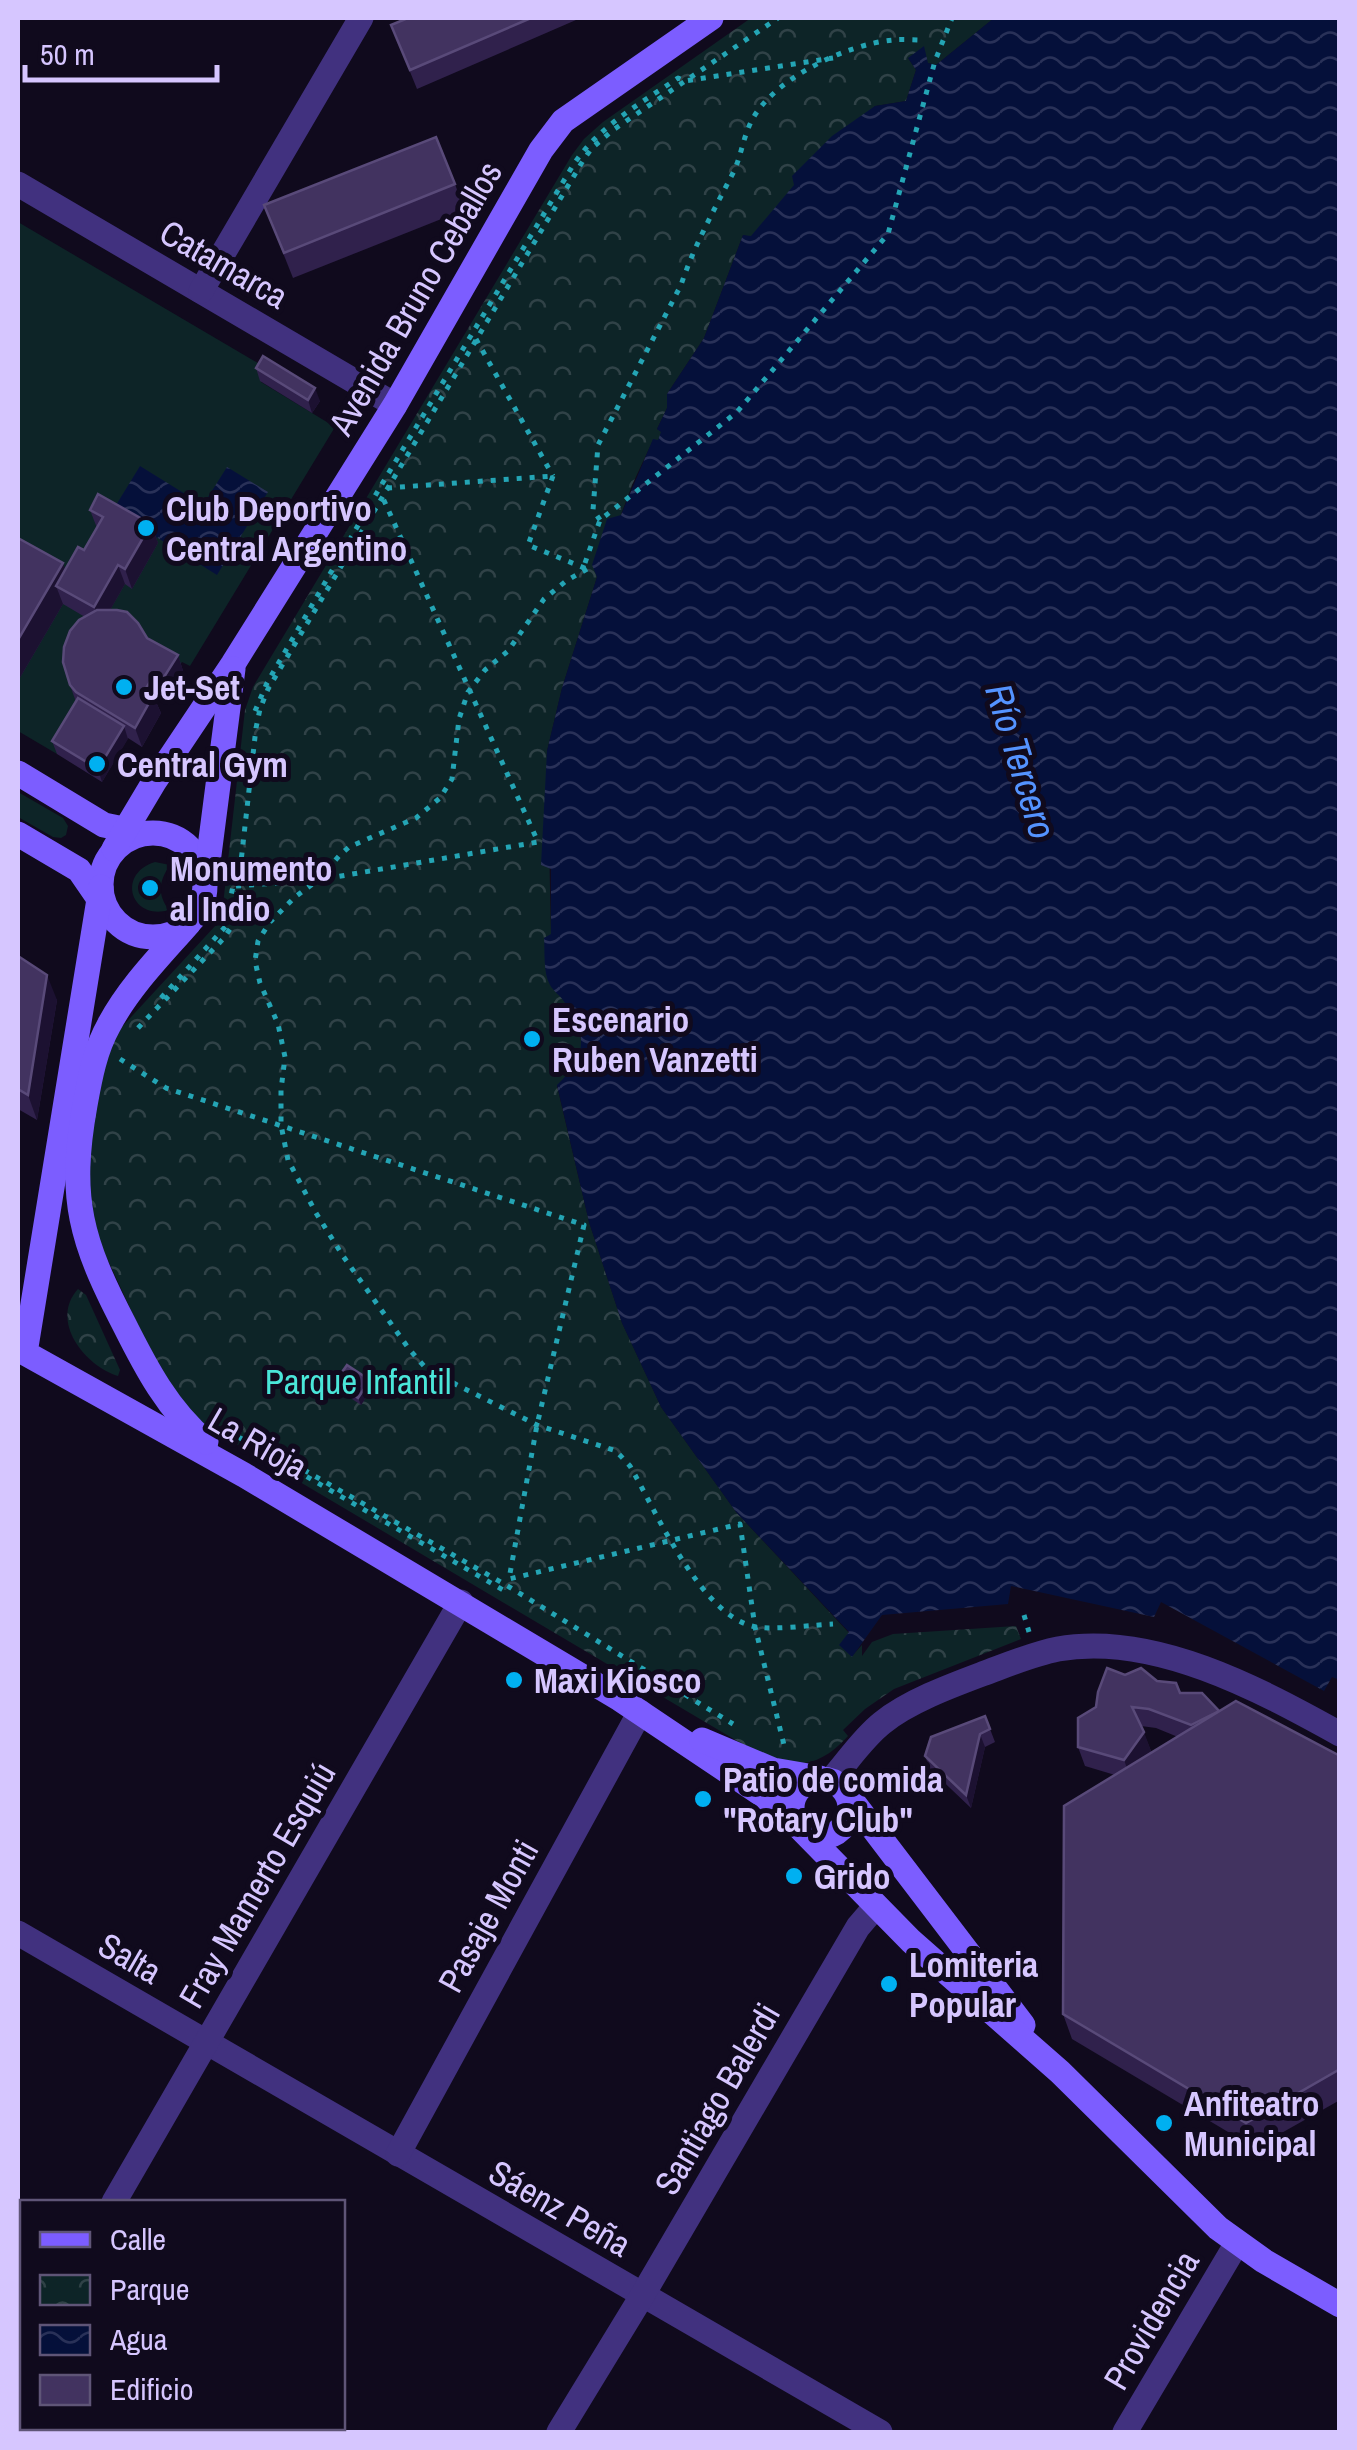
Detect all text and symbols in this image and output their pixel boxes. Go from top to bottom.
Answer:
scale bar [25,20,218,82]
text: 50 m [40,34,95,74]
street label: Avenida Bruno Ceballos [317,152,513,444]
street label: Catamarca [151,209,297,319]
place label: Club Deportivo Central Argentino [166,485,407,572]
marker: Club Deportivo Central Argentino [135,517,157,539]
place label: Jet-Set [144,664,240,711]
marker: Jet-Set [113,676,135,698]
water label: Río Tercero [973,677,1069,845]
place label: Central Gym [117,741,288,788]
marker: Central Gym [86,753,108,775]
place label: Monumento al Indio [170,845,333,932]
marker: Monumento al Indio [139,877,161,899]
place label: Escenario Ruben Vanzetti [552,996,758,1083]
marker: Escenario Ruben Vanzetti [521,1028,543,1050]
park label: Parque Infantil [265,1358,451,1405]
street label: La Rioja [200,1396,316,1490]
place label: Maxi Kiosco [534,1657,701,1704]
marker: Maxi Kiosco [503,1669,525,1691]
street label: Fray Mamerto Esquiú [168,1754,346,2016]
place label: Patio de comida "Rotary Club" [723,1756,943,1843]
marker: Patio de comida "Rotary Club" [692,1788,714,1810]
street label: Pasaje Monti [427,1831,549,2001]
place label: Grido [814,1853,891,1900]
marker: Grido [783,1865,805,1887]
street label: Salta [90,1921,170,1995]
place label: Lomiteria Popular [909,1941,1038,2028]
marker: Lomiteria Popular [878,1973,900,1995]
street label: Santiago Balerdi [643,1995,791,2203]
place label: Anfiteatro Municipal [1184,2080,1320,2167]
marker: Anfiteatro Municipal [1153,2112,1175,2134]
street label: Sáenz Peña [481,2149,639,2267]
legend [20,2200,345,2430]
text: Calle [110,2219,166,2259]
street label: Providencia [1092,2242,1210,2398]
text: Parque [110,2269,189,2309]
text: Agua [109,2319,168,2359]
text: Edificio [110,2369,193,2409]

